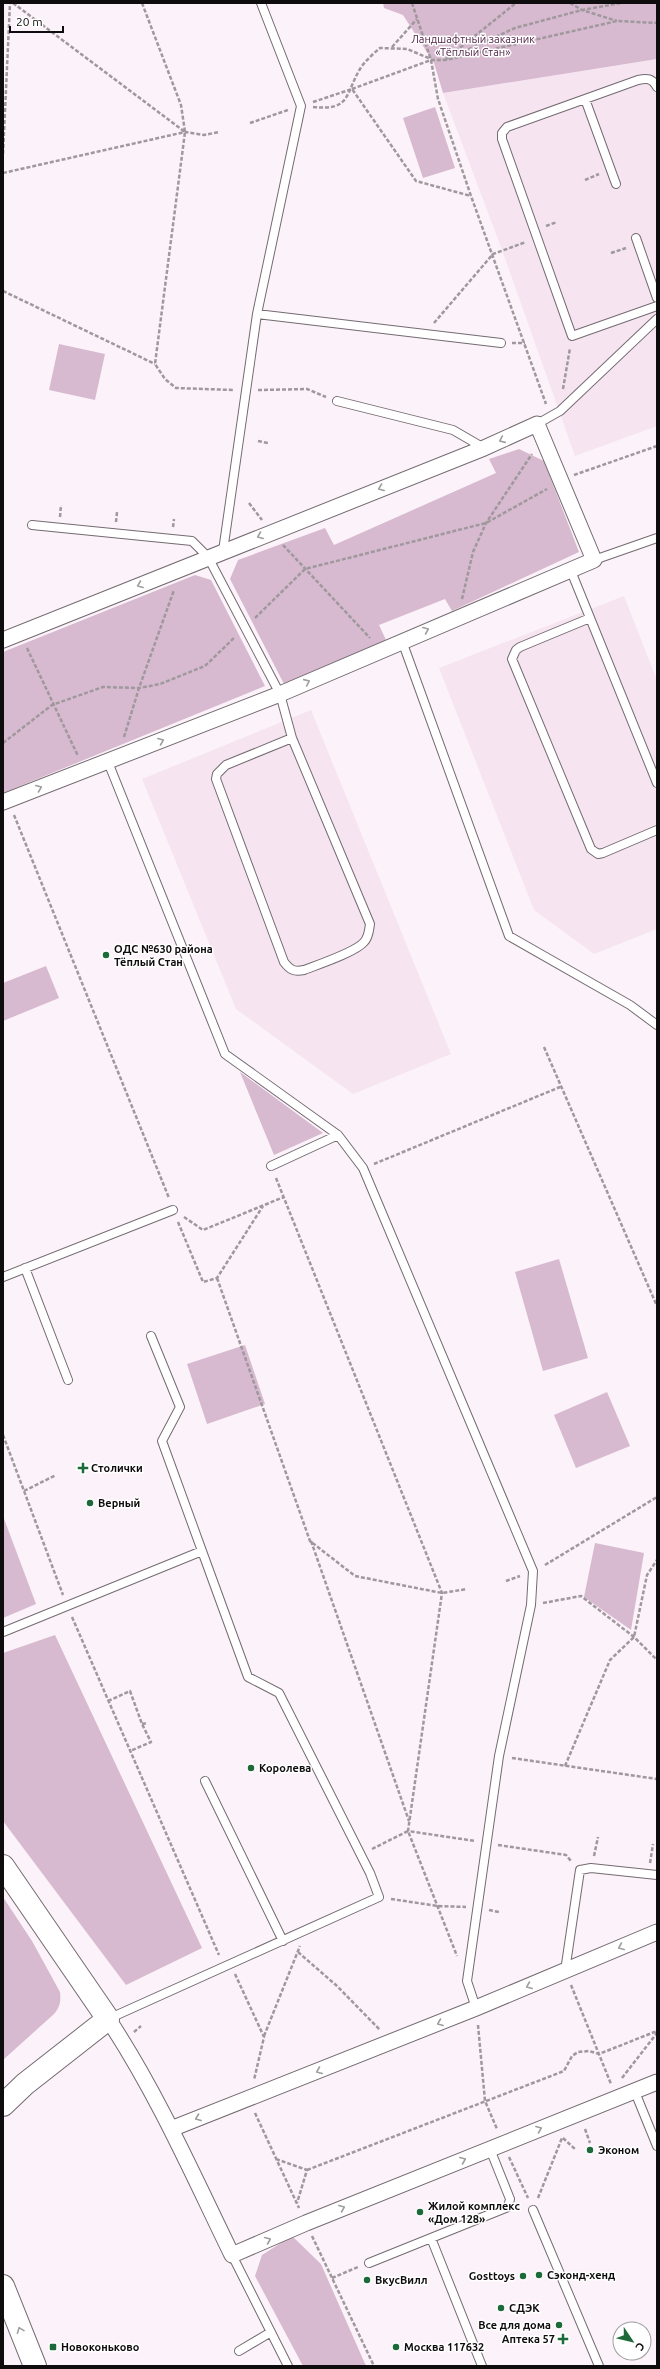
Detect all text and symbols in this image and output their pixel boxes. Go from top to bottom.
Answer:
scale bar [10,8,63,34]
text: 20 m [16,15,43,28]
park label: Ландшафтный заказник «Тёплый Стан» [411,33,535,58]
one-way arrow [498,435,506,443]
one-way arrow [378,484,385,492]
one-way arrow [257,531,265,539]
one-way arrow [136,580,143,588]
one-way arrow [423,627,430,635]
one-way arrow [303,679,311,687]
one-way arrow [157,738,164,746]
one-way arrow [36,785,43,793]
place label: ОДС №630 района Тёплый Стан [114,943,213,968]
marker: ОДС №630 района Тёплый Стан [101,950,111,960]
place label: Столички [91,1462,143,1474]
marker: Столички [78,1463,88,1473]
place label: Верный [98,1497,140,1509]
marker: Верный [85,1498,95,1508]
place label: Королева [259,1762,311,1774]
marker: Королева [246,1763,256,1773]
one-way arrow [618,1942,626,1950]
one-way arrow [526,1981,534,1989]
one-way arrow [436,2018,444,2026]
one-way arrow [316,2067,323,2075]
one-way arrow [195,2114,202,2122]
one-way arrow [535,2126,542,2134]
place label: Эконом [598,2144,639,2156]
marker: Эконом [585,2145,595,2155]
one-way arrow [459,2156,466,2164]
place label: Жилой комплекс «Дом 128» [428,2200,520,2225]
one-way arrow [339,2205,346,2213]
marker: Жилой комплекс «Дом 128» [415,2207,425,2217]
one-way arrow [264,2236,271,2244]
place label: Сэконд-хенд [547,2269,615,2281]
place label: Gosttoys [469,2270,515,2282]
marker: Сэконд-хенд [534,2270,544,2280]
marker: Gosttoys [518,2271,528,2281]
place label: ВкусВилл [375,2274,428,2286]
marker: ВкусВилл [362,2275,372,2285]
place label: СДЭК [509,2302,540,2314]
marker: СДЭК [496,2303,506,2313]
place label: Все для дома [478,2319,551,2331]
marker: Все для дома [554,2320,564,2330]
north arrow [612,2321,652,2361]
one-way arrow [16,2327,24,2334]
place label: Аптека 57 [502,2333,555,2345]
marker: Аптека 57 [558,2334,568,2344]
text: С [633,2340,647,2353]
place label: Новоконьково [61,2341,140,2353]
place label: Москва 117632 [404,2341,484,2353]
marker: Новоконьково [48,2342,58,2352]
marker: Москва 117632 [391,2342,401,2352]

